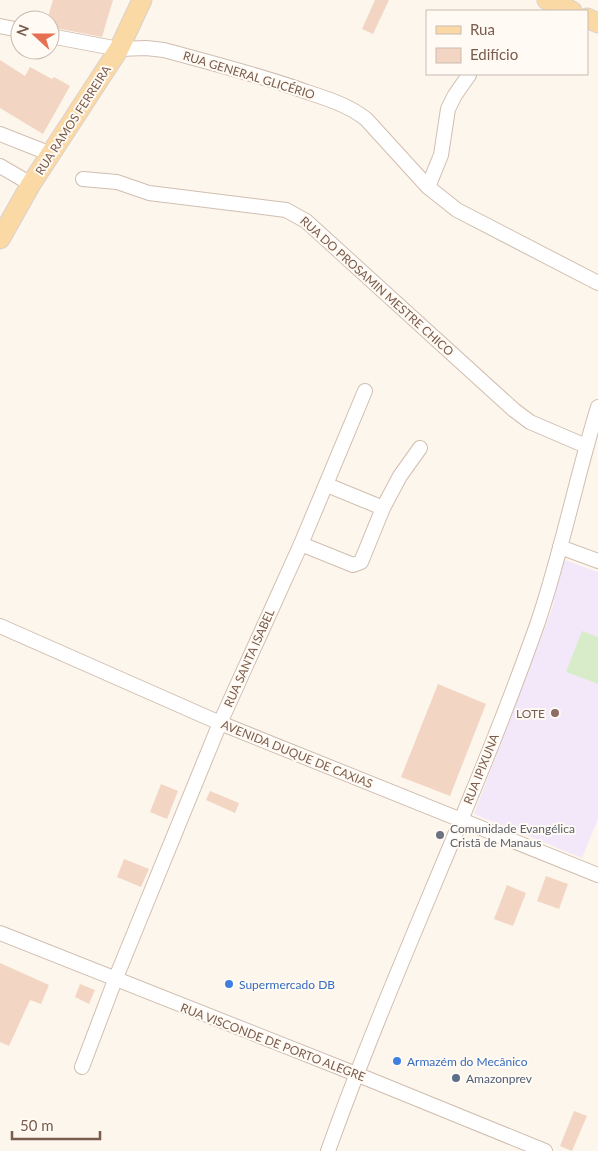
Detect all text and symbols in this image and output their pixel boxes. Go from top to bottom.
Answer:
north arrow [10,10,60,60]
legend [426,10,588,75]
text: Rua [470,20,495,38]
text: N [13,22,32,38]
text: Edifício [470,45,518,63]
street label: RUA GENERAL GLICÉRIO [181,48,317,102]
street label: RUA RAMOS FERREIRA [32,62,114,178]
street label: RUA DO PROSAMIN MESTRE CHICO [297,213,457,359]
street label: RUA SANTA ISABEL [221,606,277,710]
place label: LOTE [516,706,545,721]
marker: LOTE [549,707,561,719]
street label: AVENIDA DUQUE DE CAXIAS [219,717,375,791]
street label: RUA IPIXUNA [460,731,502,806]
place label: Comunidade Evangélica Cristã de Manaus [450,821,575,850]
marker: Comunidade Evangélica Cristã de Manaus [434,829,446,841]
place label: Supermercado DB [239,977,335,992]
marker: Supermercado DB [223,978,235,990]
street label: RUA VISCONDE DE PORTO ALEGRE [179,1000,368,1084]
place label: Armazém do Mecânico [407,1054,528,1069]
marker: Armazém do Mecânico [391,1055,403,1067]
place label: Amazonprev [466,1071,533,1086]
marker: Amazonprev [450,1072,462,1084]
scale bar [12,1108,100,1140]
text: 50 m [20,1116,54,1134]

